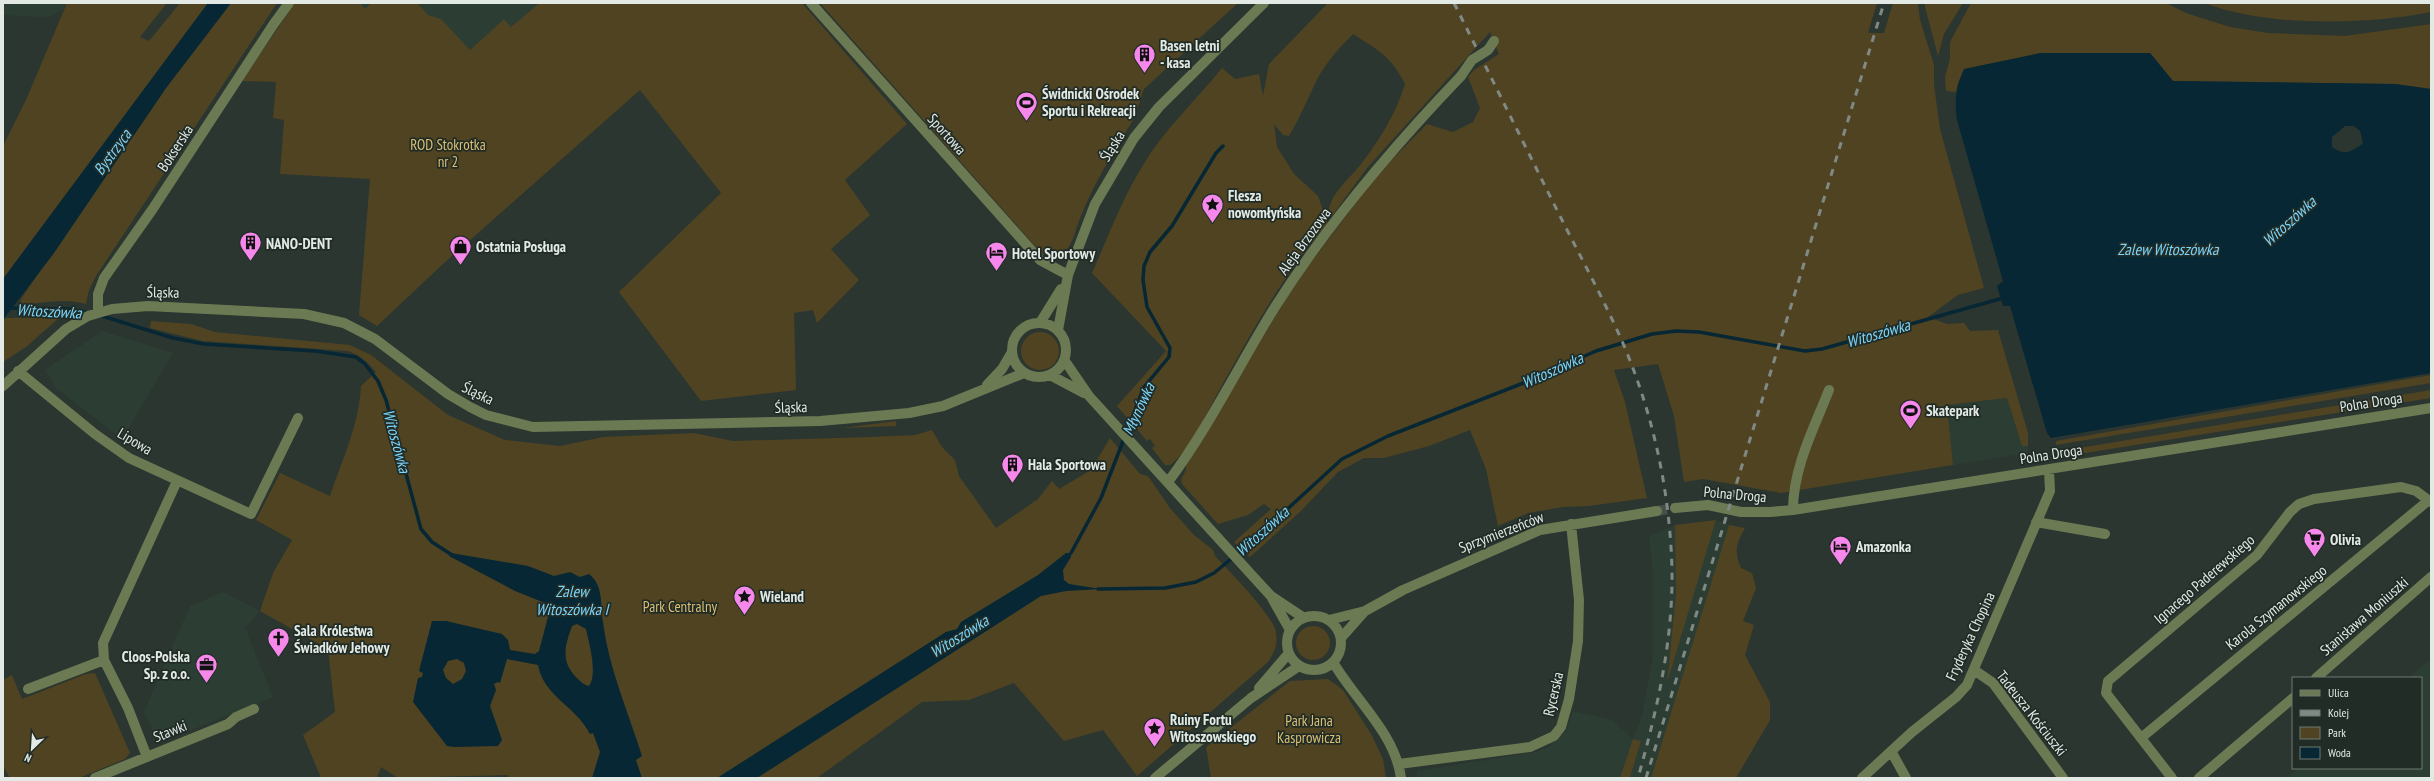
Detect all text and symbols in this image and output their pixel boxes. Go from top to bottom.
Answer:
place label: Basen letni - kasa [1160,36,1220,72]
building icon: Basen letni - kasa [1131,41,1157,74]
place label: Świdnicki Ośrodek Sportu i Rekreacji [1042,84,1140,120]
sports icon: Świdnicki Ośrodek Sportu i Rekreacji [1014,89,1040,122]
street label: Sportowa [924,109,970,159]
street label: Bokserska [153,121,197,175]
water label: Bystrzyca [89,124,136,179]
street label: Śląska [1095,127,1129,165]
park label: ROD Stokrotka nr 2 [410,135,486,171]
place label: Flesza nowomłyńska [1228,186,1301,222]
place icon: Flesza nowomłyńska [1199,191,1225,224]
water label: Witoszówka [2258,191,2321,250]
street label: Aleja Brzozowa [1273,204,1335,278]
building icon: NANO-DENT [237,230,263,263]
shop icon: Ostatnia Posługa [448,233,474,266]
place label: NANO-DENT [266,234,332,253]
place label: Ostatnia Posługa [476,237,566,256]
water label: Zalew Witoszówka [2118,239,2220,259]
hotel icon: Hotel Sportowy [983,240,1009,273]
place label: Hotel Sportowy [1012,244,1096,263]
street label: Śląska [146,282,180,302]
water label: Witoszówka [16,299,84,323]
water label: Witoszówka [1844,314,1914,352]
water label: Witoszówka [1518,347,1587,392]
street label: Śląska [459,377,497,409]
water label: Młynówka [1117,378,1160,439]
street label: Polna Droga [2338,388,2404,416]
street label: Śląska [774,397,808,417]
sports icon: Skatepark [1898,397,1924,430]
place label: Skatepark [1926,401,1980,420]
water label: Witoszówka [379,407,416,477]
street label: Lipowa [114,423,156,459]
street label: Polna Droga [2018,440,2084,468]
building icon: Hala Sportowa [999,451,1025,484]
place label: Hala Sportowa [1028,455,1106,474]
street label: Polna Droga [1703,482,1767,506]
water label: Witoszówka [1231,501,1294,560]
street label: Sprzymierzeńców [1456,507,1546,557]
supermarket icon: Olivia [2301,526,2327,559]
street label: Ignacego Paderewskiego [2150,530,2258,628]
place label: Olivia [2330,530,2361,549]
hotel icon: Amazonka [1827,533,1853,566]
place label: Amazonka [1855,537,1911,556]
street label: Karola Szymanowskiego [2222,560,2330,654]
street label: Stanisława Moniuszki [2316,572,2412,660]
water label: Zalew Witoszówka I [536,581,610,619]
place icon: Wieland [732,583,758,616]
place label: Wieland [759,587,804,606]
street label: Fryderyka Chopina [1941,589,1999,683]
park label: Park Centralny [643,597,718,616]
water label: Witoszówka [926,609,993,662]
place label: Sala Królestwa Świadków Jehowy [294,621,391,657]
church icon: Sala Królestwa Świadków Jehowy [265,626,291,659]
place label: Cloos-Polska Sp. z o.o. [122,647,190,683]
office icon: Cloos-Polska Sp. z o.o. [193,652,219,685]
street label: Tadeusza Kościuszki [1993,666,2071,760]
street label: Rycerska [1539,670,1567,718]
legend [2292,677,2422,769]
text: Ulica [2328,685,2349,700]
text: Kolej [2328,705,2349,720]
place label: Ruiny Fortu Witoszowskiego [1169,710,1256,746]
park label: Park Jana Kasprowicza [1277,711,1341,747]
place icon: Ruiny Fortu Witoszowskiego [1142,715,1168,748]
street label: Stawki [150,716,190,746]
text: Park [2328,725,2346,740]
north arrow [12,729,52,769]
text: Woda [2328,745,2351,760]
text: N [22,750,33,766]

